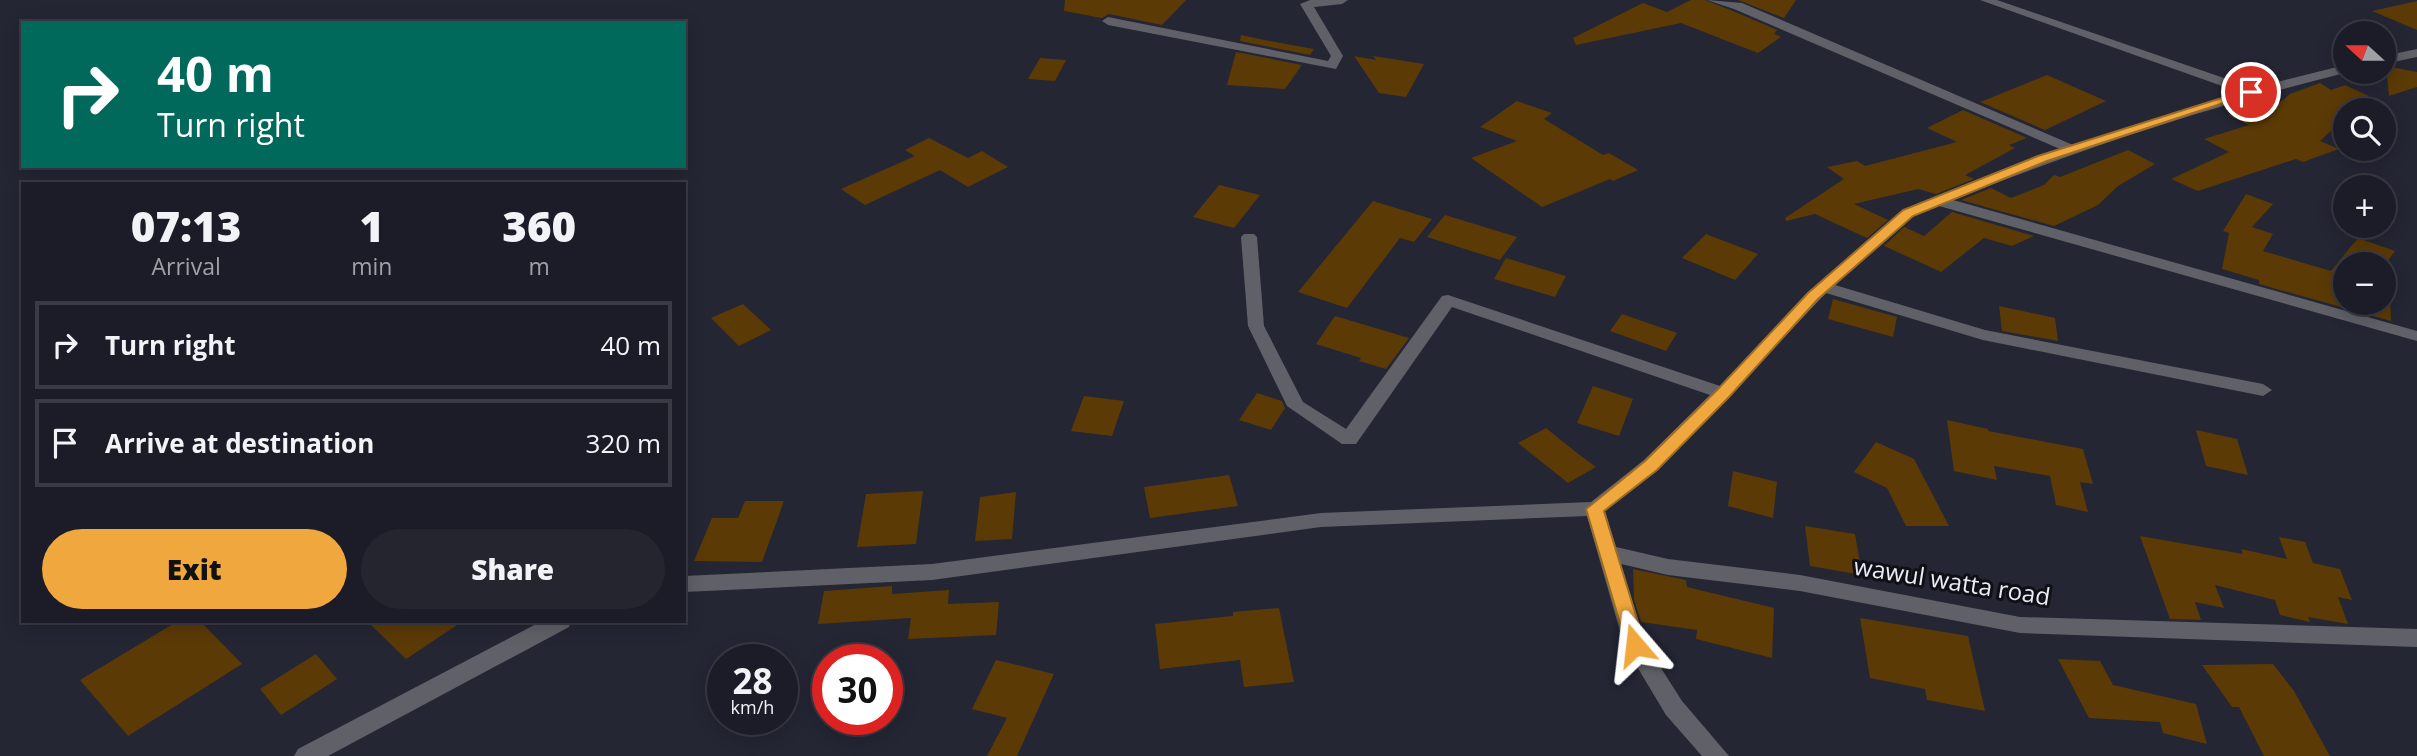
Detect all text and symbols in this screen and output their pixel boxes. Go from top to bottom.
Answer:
north arrow [2333,21,2396,84]
map controls [2333,21,2396,315]
text: 40 m [157,40,274,106]
icon: right [42,49,133,140]
pin [2221,62,2281,122]
icon: arrive [2232,73,2270,111]
button: search [2333,98,2396,161]
text: Turn right [157,103,305,146]
button: + [2333,175,2396,238]
text: 07:13 [131,197,241,254]
text: 1 [360,197,384,254]
text: 360 [502,197,576,254]
text: Arrival [152,250,221,282]
text: min [351,250,392,282]
text: m [529,250,550,282]
button: − [2333,252,2396,315]
icon: right [46,326,84,364]
text: Turn right [105,327,236,363]
text: 40 m [600,327,661,363]
icon: arrive [46,424,84,462]
text: Arrive at destination [105,425,374,461]
text: 320 m [586,425,661,461]
button: Exit [42,529,347,609]
button: Share [361,529,665,609]
street label: wawul watta road [1852,549,2053,612]
position arrow [1598,608,1672,682]
speed limit sign: 30 [812,644,903,735]
text: 28 [732,657,773,704]
text: km/h [731,695,774,719]

